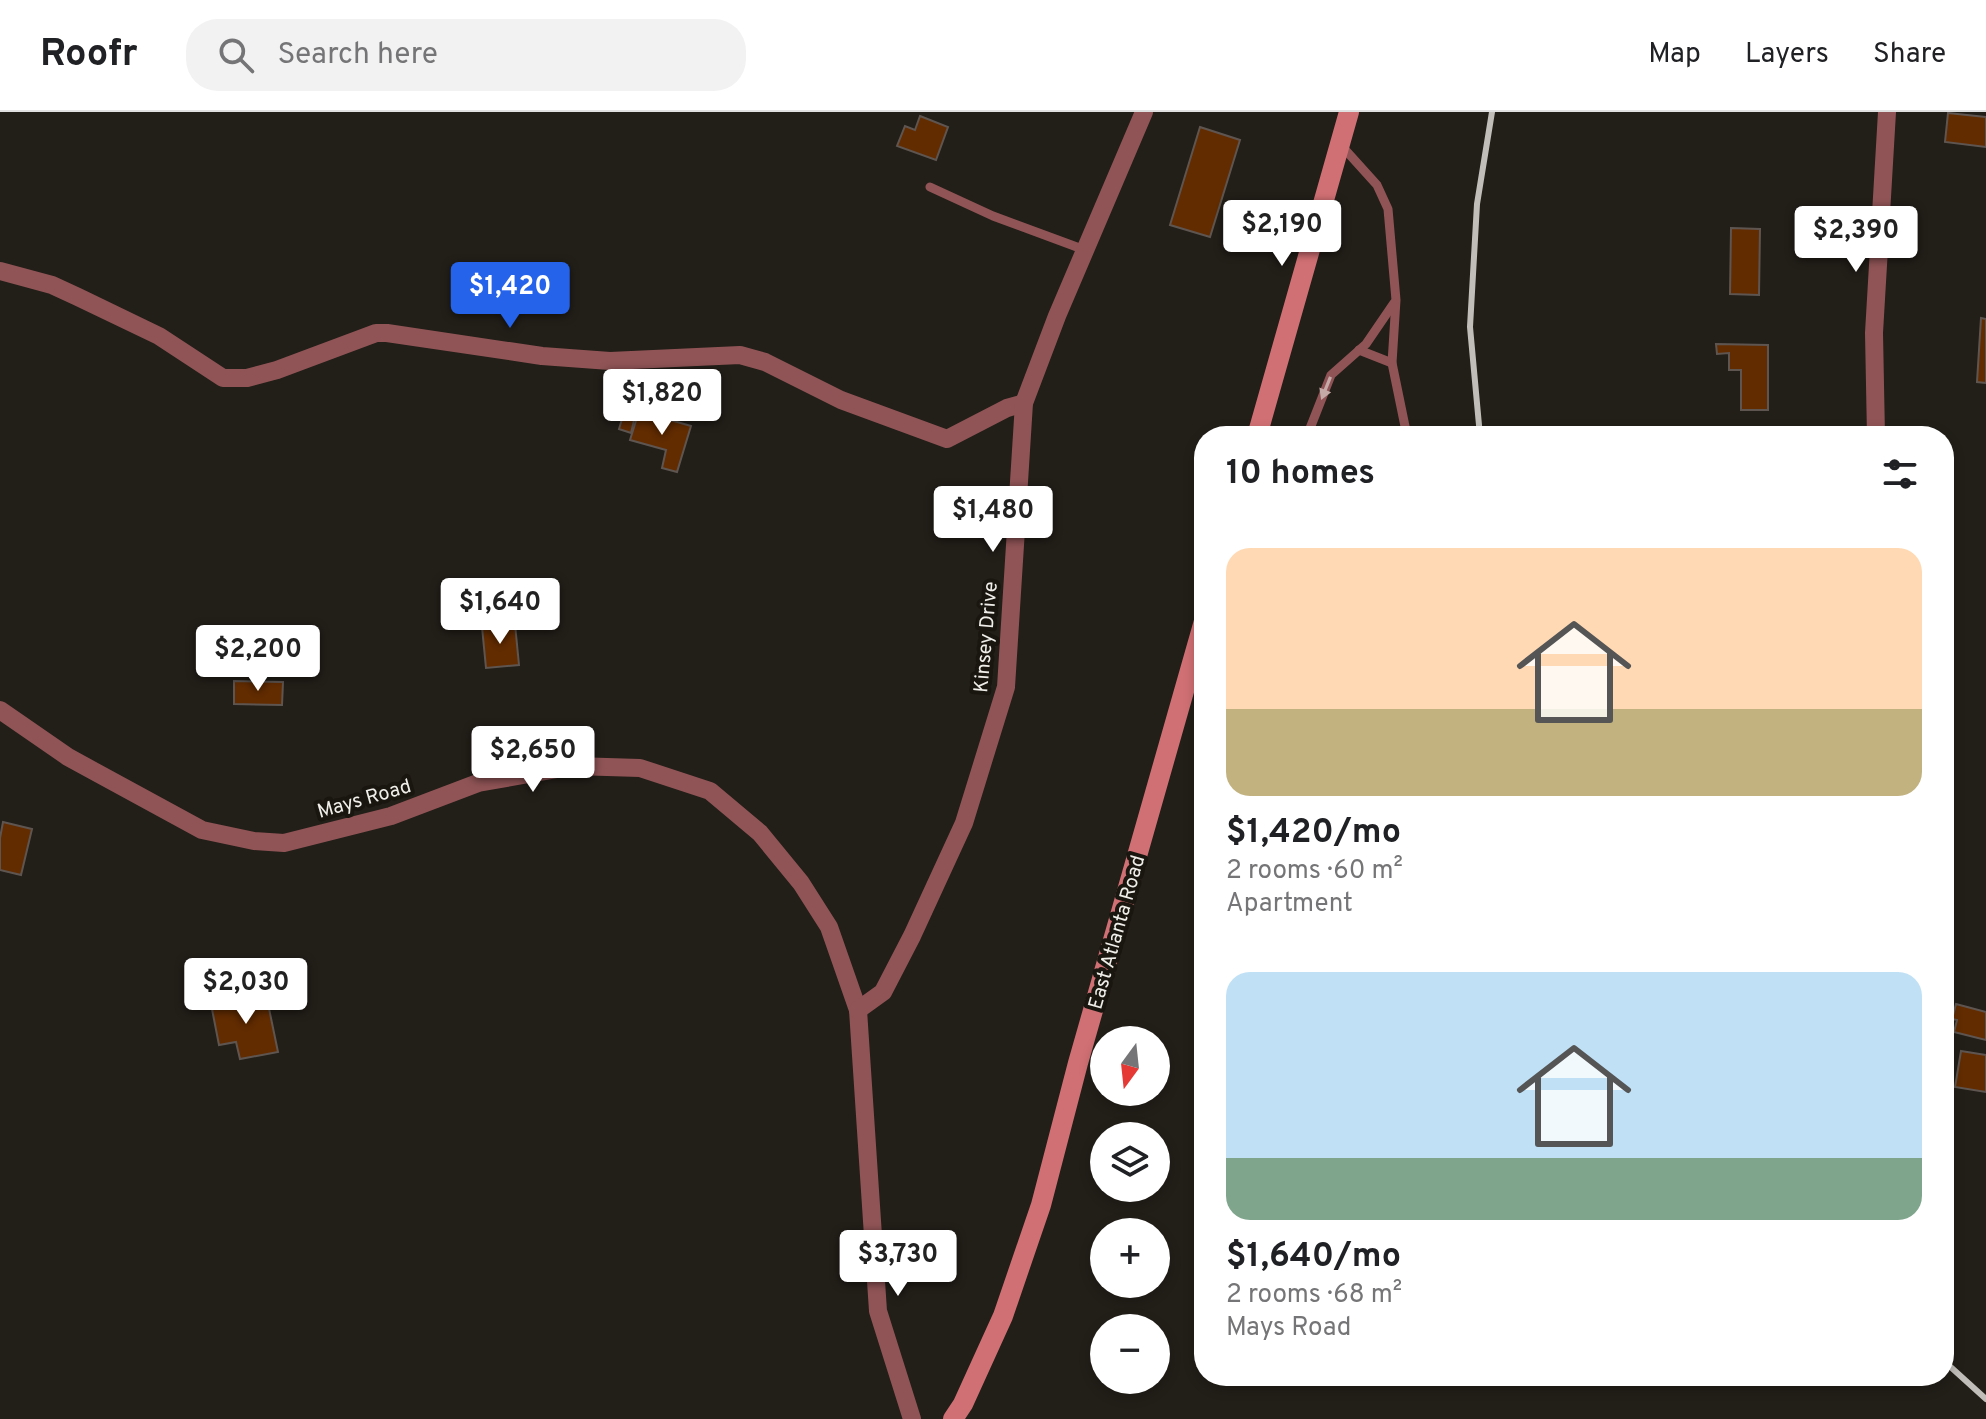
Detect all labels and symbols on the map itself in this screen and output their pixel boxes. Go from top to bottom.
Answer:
pin: $2,190 [1217,200,1347,268]
pin: $2,390 [1791,206,1921,274]
pin: $1,420 [445,262,575,330]
pin: $1,820 [597,369,727,437]
one-way arrow [1319,376,1332,400]
pin: $1,480 [928,486,1058,554]
pin: $1,640 [435,578,565,646]
street label: Kinsey Drive [969,580,1005,694]
pin: $2,200 [193,625,323,693]
pin: $2,650 [468,726,598,794]
street label: Mays Road [315,774,415,826]
street label: East Atlanta Road [1083,852,1152,1013]
pin: $2,030 [181,958,311,1026]
north arrow [1090,1026,1170,1106]
pin: $3,730 [833,1230,963,1298]

